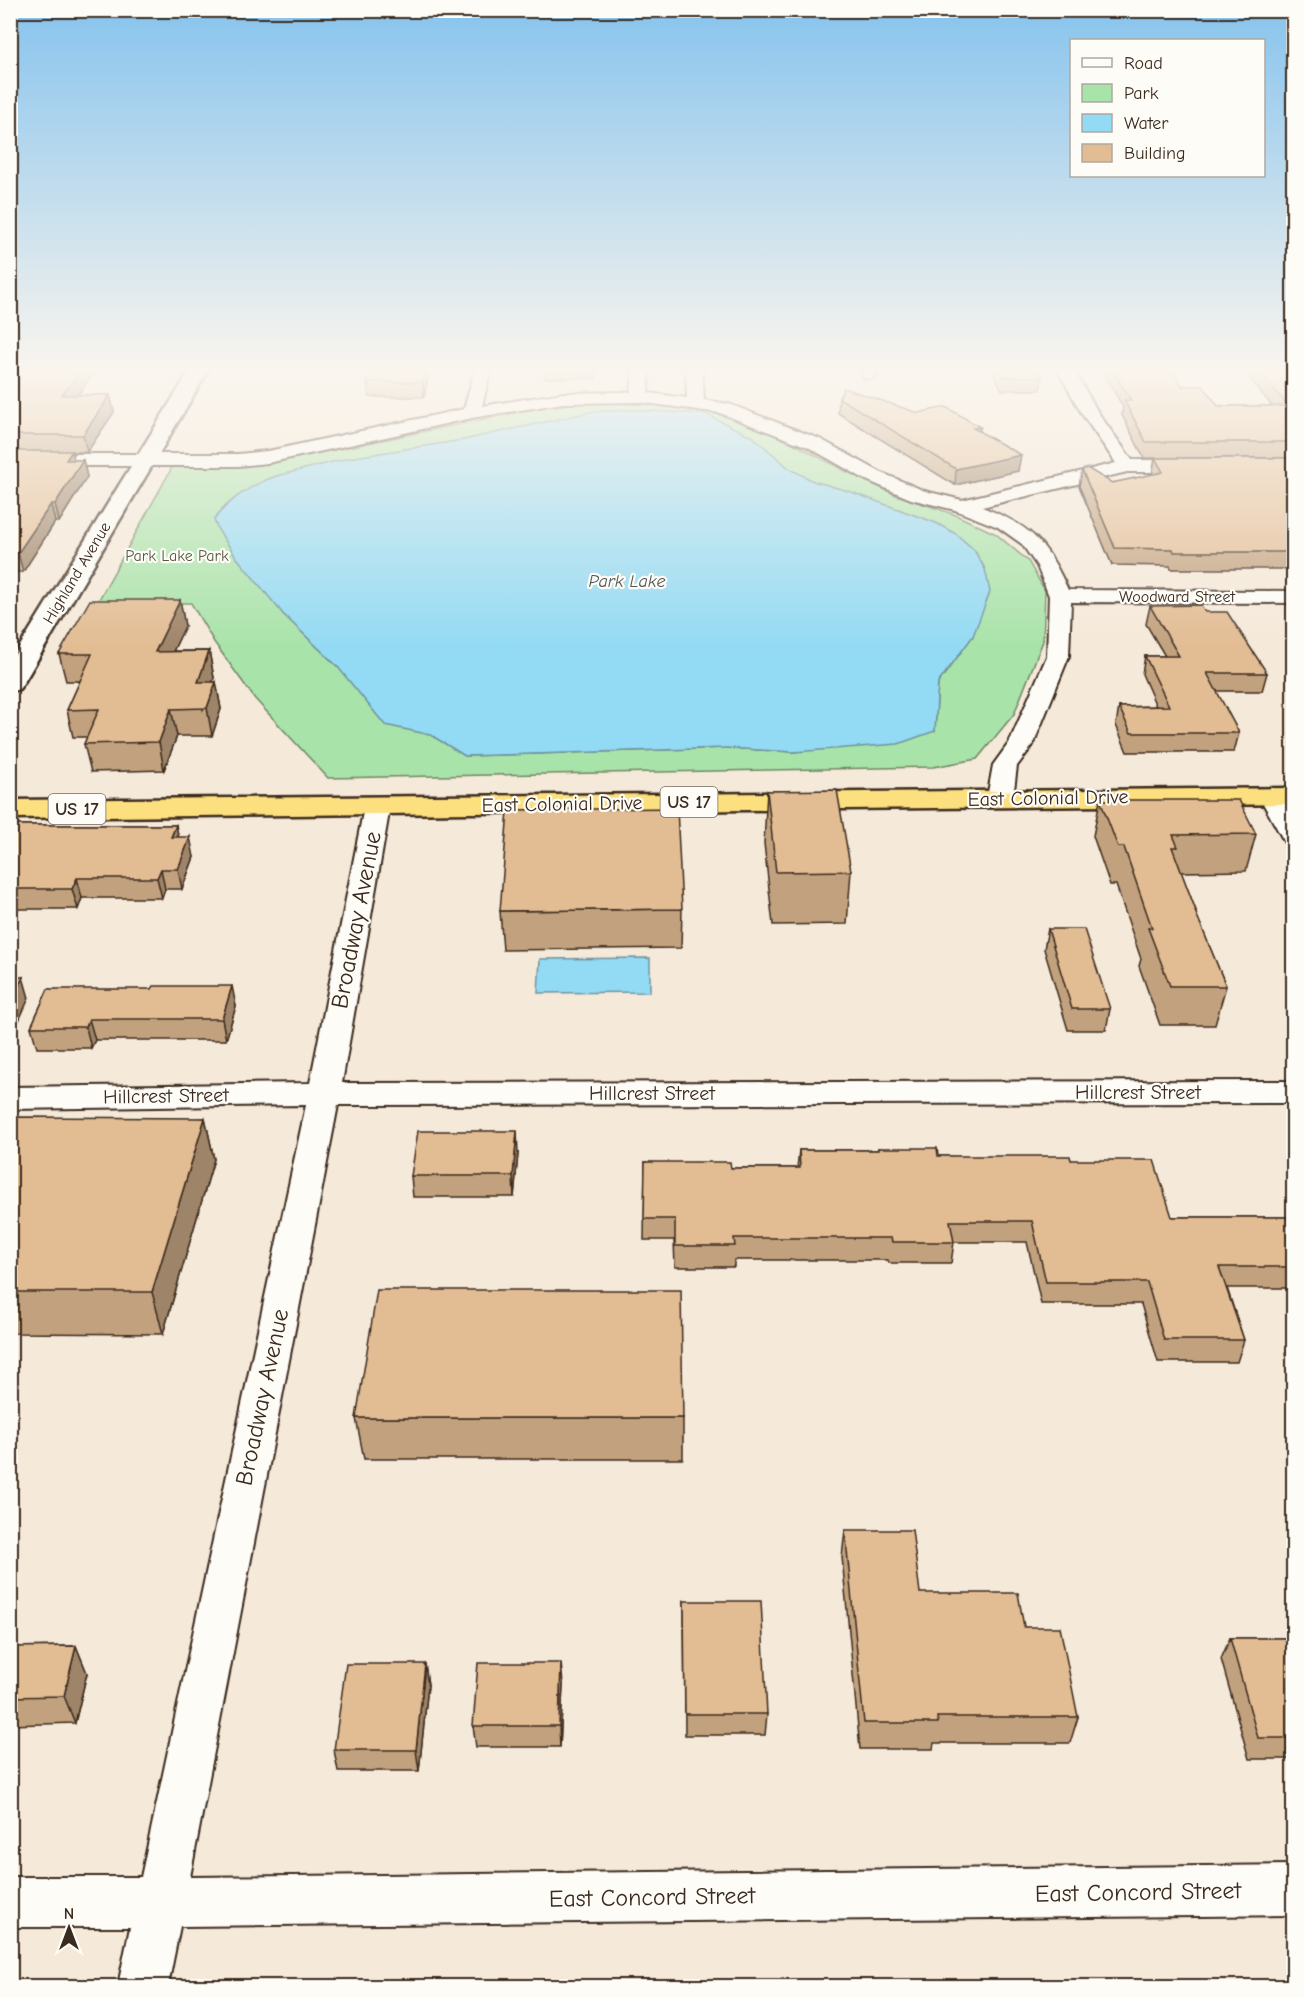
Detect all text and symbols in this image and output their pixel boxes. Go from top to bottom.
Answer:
legend [1070,39,1265,177]
text: Road [1124,53,1163,74]
text: Park [1124,83,1159,104]
text: Water [1124,113,1169,134]
text: Building [1124,143,1186,164]
street label: Highland Avenue [40,519,114,627]
park label: Park Lake Park [125,547,229,565]
water label: Park Lake [588,571,666,592]
street label: Woodward Street [1119,588,1235,606]
street label: East Colonial Drive [967,785,1129,811]
road number: US 17 [660,787,718,817]
street label: East Colonial Drive [481,791,643,817]
road number: US 17 [48,794,106,824]
street label: Broadway Avenue [325,829,387,1011]
street label: Hillcrest Street [1075,1081,1202,1104]
street label: Hillcrest Street [589,1082,716,1105]
street label: Hillcrest Street [103,1083,230,1109]
street label: Broadway Avenue [230,1306,294,1488]
street label: East Concord Street [1035,1876,1243,1908]
street label: East Concord Street [549,1881,757,1913]
north arrow [39,1898,99,1958]
text: N [64,1905,74,1923]

